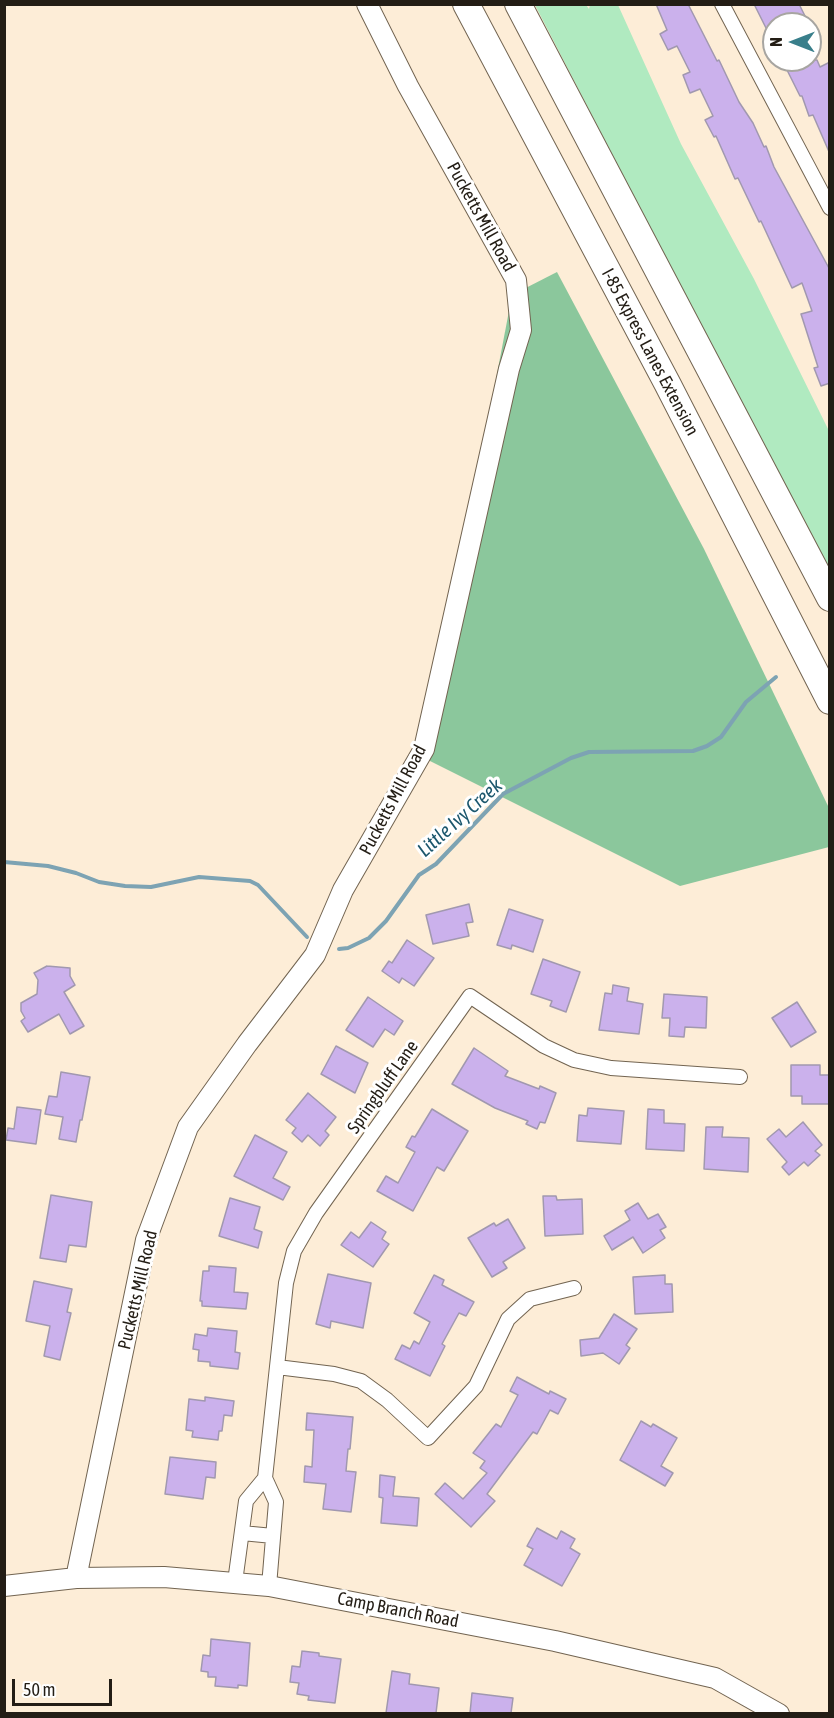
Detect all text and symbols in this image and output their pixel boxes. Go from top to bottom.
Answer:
north arrow [762,12,822,72]
text: N [767,37,785,47]
street label: Pucketts Mill Road [442,159,520,275]
street label: I-85 Express Lanes Extension [597,265,703,439]
street label: Pucketts Mill Road [355,741,431,859]
water label: Little Ivy Creek [413,774,507,862]
street label: Springbluff Lane [343,1036,423,1138]
street label: Pucketts Mill Road [114,1228,162,1352]
street label: Camp Branch Road [335,1588,461,1632]
scale bar [15,1667,116,1705]
text: 50 m [23,1679,55,1700]

